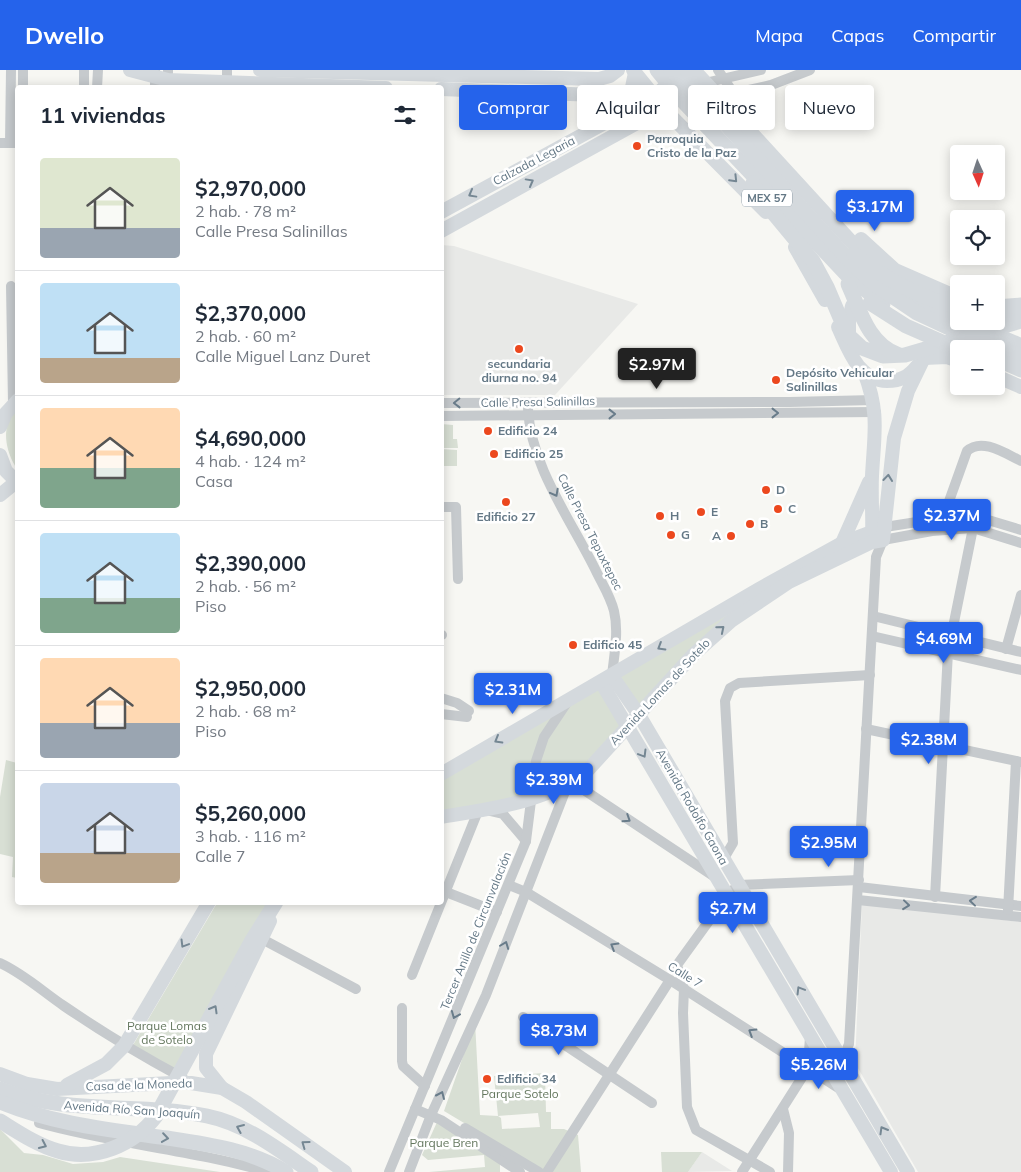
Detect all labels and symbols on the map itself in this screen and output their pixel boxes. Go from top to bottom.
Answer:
place label: Parroquia Cristo de la Paz [647,131,737,160]
street label: Calzada Legaria [490,133,577,189]
marker: Parroquia Cristo de la Paz [631,140,643,152]
north arrow [950,145,1005,200]
one-way arrow [728,173,737,182]
one-way arrow [524,178,533,188]
one-way arrow [469,188,478,198]
road number: MEX 57 [742,190,792,206]
pin: $3.17M [834,190,916,232]
marker: secundaria diurna no. 94 [513,343,525,355]
pin: $2.97M [616,348,698,390]
place label: secundaria diurna no. 94 [481,356,557,385]
place label: Depósito Vehicular Salinillas [786,365,894,394]
marker: Depósito Vehicular Salinillas [770,374,782,386]
street label: Calle Presa Salinillas [481,393,595,410]
one-way arrow [453,398,461,408]
one-way arrow [772,408,779,418]
one-way arrow [609,409,617,419]
place label: Edificio 24 [498,423,557,438]
marker: Edificio 24 [482,425,494,437]
place label: Edificio 25 [504,446,563,461]
marker: Edificio 25 [488,448,500,460]
street label: Calle Presa Tepuxtepec [554,471,626,593]
one-way arrow [883,474,894,482]
place label: D [776,482,785,497]
marker: D [760,484,772,496]
one-way arrow [549,487,559,496]
marker: Edificio 27 [500,496,512,508]
pin: $2.37M [911,498,993,541]
place label: C [788,501,796,516]
marker: C [772,503,784,515]
place label: E [711,504,718,519]
marker: E [695,506,707,518]
place label: H [670,508,679,523]
place label: Edificio 27 [476,509,536,524]
marker: H [654,510,666,522]
place label: B [760,516,768,531]
marker: B [744,518,756,530]
place label: G [681,527,690,542]
place label: A [712,528,721,543]
marker: G [665,529,677,541]
marker: A [725,530,737,542]
pin: $4.69M [903,622,985,664]
one-way arrow [715,627,724,635]
street label: Avenida Lomas de Sotelo [606,635,713,748]
place label: Edificio 45 [583,637,642,652]
marker: Edificio 45 [567,639,579,651]
one-way arrow [657,641,666,651]
pin: $2.31M [472,672,554,715]
pin: $2.38M [888,722,970,765]
one-way arrow [494,734,503,744]
street label: Avenida Rodolfo Gaona [653,746,732,867]
one-way arrow [637,749,647,758]
pin: $2.39M [513,762,595,805]
one-way arrow [622,813,631,823]
pin: $2.95M [788,826,870,868]
street label: Tercer Anillo de Circunvalación [437,849,514,1012]
pin: $2.7M [698,892,768,934]
one-way arrow [968,896,976,907]
one-way arrow [902,899,910,910]
one-way arrow [180,939,190,948]
one-way arrow [499,942,509,950]
one-way arrow [611,943,620,953]
street label: Calle 7 [665,958,705,991]
one-way arrow [797,987,807,996]
one-way arrow [208,1005,218,1014]
one-way arrow [451,1011,461,1019]
pin: $8.73M [518,1014,600,1056]
park label: Parque Lomas de Sotelo [127,1018,207,1047]
one-way arrow [749,1029,758,1039]
pin: $5.26M [778,1048,860,1090]
place label: Edificio 34 [497,1071,556,1086]
marker: Edificio 34 [481,1073,493,1085]
street label: Casa de la Moneda [85,1075,193,1094]
park label: Parque Sotelo [481,1086,559,1101]
one-way arrow [434,1091,444,1100]
street label: Avenida Río San Joaquín [63,1097,201,1122]
one-way arrow [236,1123,245,1134]
one-way arrow [880,1126,890,1135]
one-way arrow [161,1132,170,1142]
park label: Parque Bren [410,1135,478,1150]
one-way arrow [37,1138,46,1148]
one-way arrow [301,1141,311,1150]

